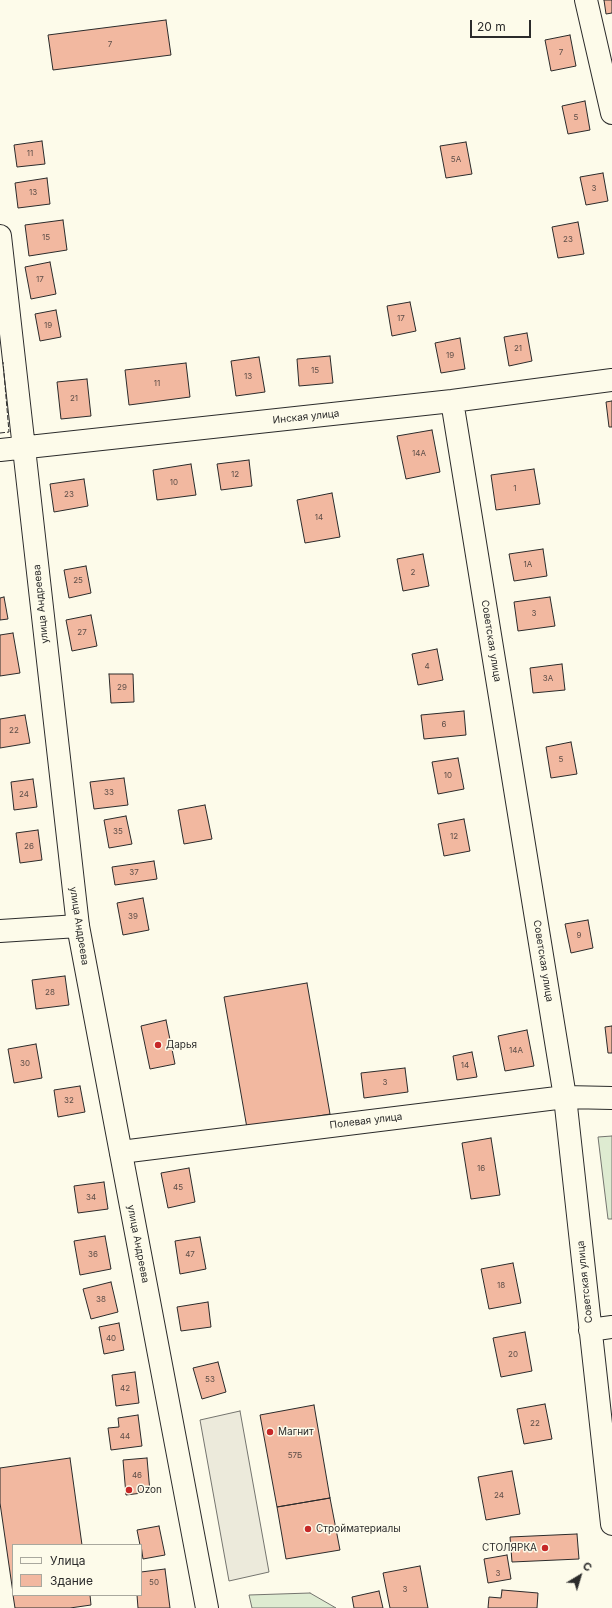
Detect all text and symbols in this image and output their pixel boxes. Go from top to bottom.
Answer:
scale bar [472,12,533,38]
text: 20 m [477,19,506,34]
house number: 7 [108,40,112,50]
house number: 7 [559,48,563,58]
house number: 5 [574,113,578,123]
house number: 11 [27,149,33,159]
house number: 5А [451,155,461,165]
house number: 3 [592,184,596,194]
house number: 13 [29,188,37,198]
house number: 15 [42,233,50,243]
house number: 23 [563,235,573,245]
house number: 17 [36,275,44,285]
house number: 17 [397,314,405,324]
house number: 19 [44,321,52,331]
house number: 21 [514,344,522,354]
house number: 19 [446,351,454,361]
house number: 15 [311,366,319,376]
house number: 13 [244,372,252,382]
house number: 11 [154,379,160,389]
house number: 21 [70,394,78,404]
street label: Инская улица [272,408,340,426]
house number: 14А [412,449,426,459]
house number: 12 [231,470,239,480]
house number: 10 [170,478,178,488]
house number: 1 [513,484,517,494]
house number: 23 [64,490,74,500]
house number: 14 [315,513,323,523]
house number: 1А [524,560,532,570]
street label: улица Андреева [31,564,51,644]
house number: 2 [411,568,415,578]
house number: 25 [73,576,83,586]
street label: Советская улица [479,599,503,683]
house number: 3 [532,609,536,619]
house number: 27 [77,628,87,638]
house number: 4 [424,662,430,672]
house number: 3А [543,674,553,684]
house number: 29 [117,683,127,693]
house number: 6 [442,720,446,730]
house number: 22 [9,726,19,736]
house number: 5 [559,755,563,765]
house number: 10 [444,771,452,781]
house number: 33 [104,788,114,798]
house number: 24 [19,790,29,800]
house number: 35 [113,827,123,837]
house number: 12 [450,832,458,842]
house number: 26 [24,842,34,852]
house number: 37 [129,868,139,878]
street label: улица Андреева [67,886,91,966]
house number: 39 [128,912,138,922]
street label: Советская улица [531,919,555,1003]
house number: 9 [577,931,581,941]
house number: 28 [45,988,55,998]
place label: Дарья [166,1039,197,1051]
marker: Дарья [153,1040,163,1050]
house number: 14А [509,1046,523,1056]
house number: 30 [20,1059,30,1069]
house number: 14 [461,1061,469,1071]
house number: 3 [383,1078,387,1088]
house number: 32 [64,1096,74,1106]
street label: Полевая улица [329,1111,403,1131]
house number: 16 [477,1164,485,1174]
house number: 45 [173,1183,183,1193]
house number: 34 [86,1193,96,1203]
street label: улица Андреева [125,1204,151,1284]
street label: Советская улица [575,1240,595,1324]
house number: 36 [88,1250,98,1260]
house number: 47 [185,1250,195,1260]
house number: 18 [497,1281,505,1291]
house number: 38 [96,1295,106,1305]
house number: 40 [106,1334,116,1344]
house number: 20 [508,1350,518,1360]
house number: 53 [205,1375,215,1385]
house number: 42 [120,1384,130,1394]
house number: 22 [530,1419,540,1429]
place label: Магнит [278,1426,314,1438]
marker: Магнит [265,1427,275,1437]
house number: 44 [120,1432,130,1442]
house number: 57Б [288,1451,302,1461]
house number: 46 [132,1471,142,1481]
place label: Ozon [137,1484,162,1496]
marker: Ozon [124,1485,134,1495]
house number: 24 [494,1491,504,1501]
place label: Стройматериалы [316,1523,401,1535]
marker: Стройматериалы [303,1524,313,1534]
place label: СТОЛЯРКА [482,1542,537,1554]
marker: СТОЛЯРКА [540,1543,550,1553]
legend [12,1544,142,1596]
text: Улица [50,1553,85,1568]
north arrow [560,1556,600,1596]
text: С [580,1559,595,1575]
house number: 3 [496,1569,500,1579]
text: Здание [50,1573,93,1588]
house number: 50 [149,1578,159,1588]
house number: 3 [403,1585,407,1595]

